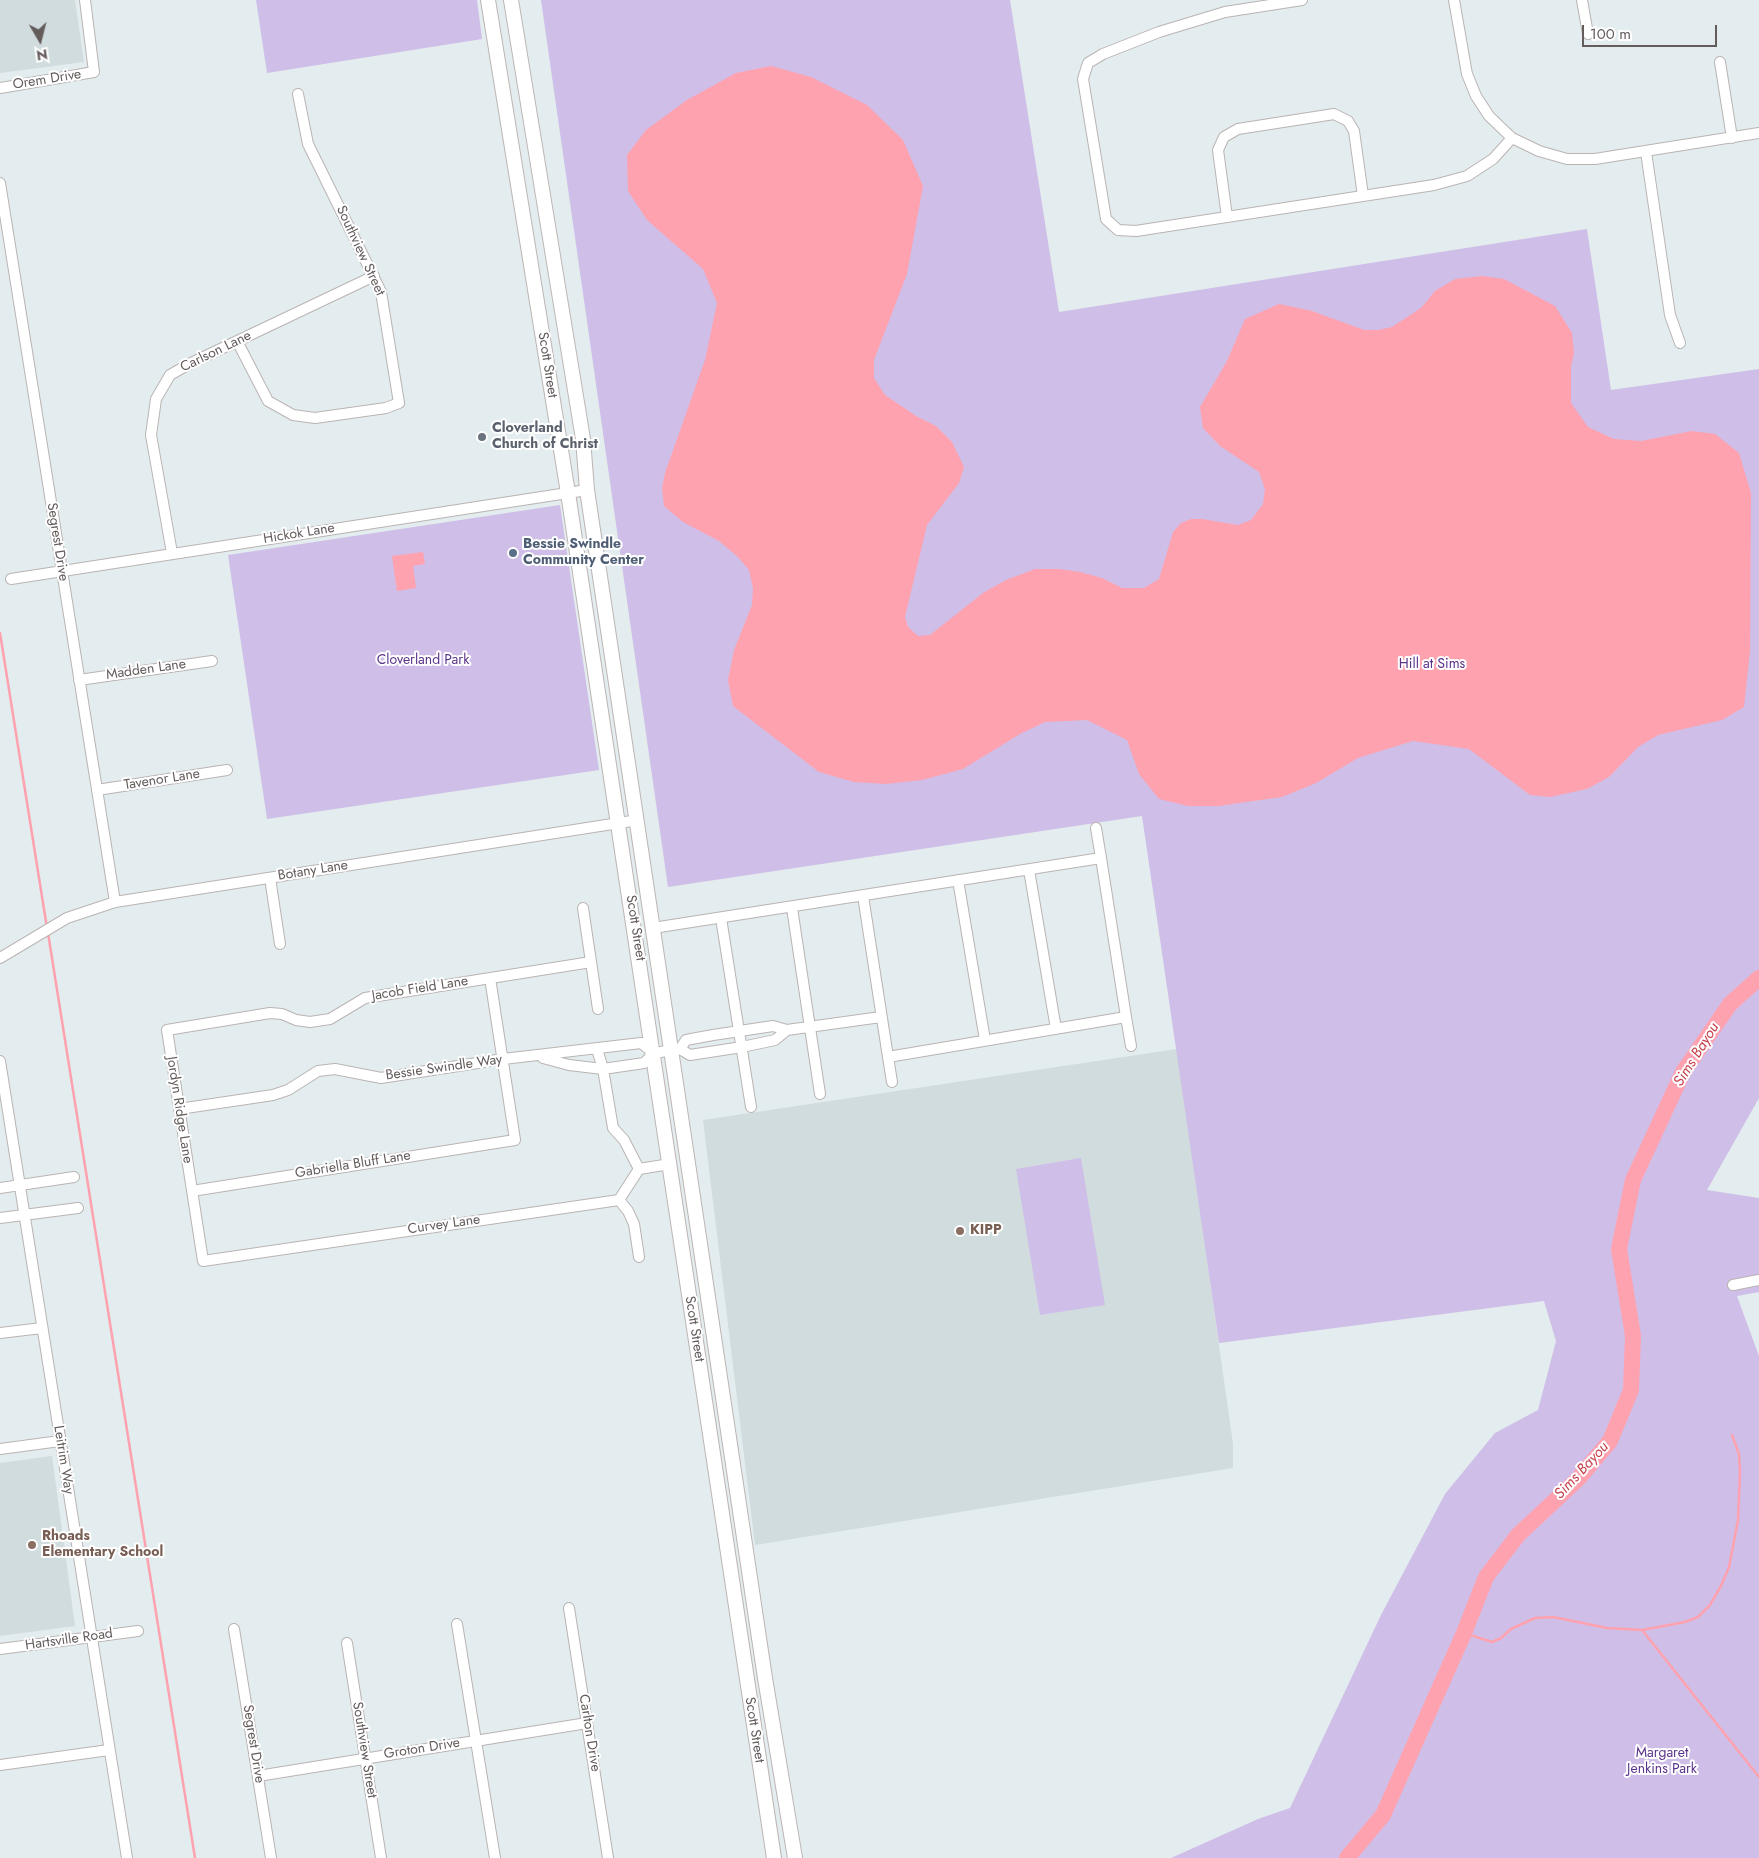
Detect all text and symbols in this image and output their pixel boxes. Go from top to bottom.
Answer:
north arrow [15,15,65,65]
scale bar [1584,15,1719,47]
text: 100 m [1590,23,1631,45]
text: N [35,44,49,66]
street label: Orem Drive [12,66,82,94]
street label: Southview Street [332,203,388,299]
street label: Carlson Lane [178,328,254,376]
street label: Scott Street [534,331,560,399]
place label: Cloverland Church of Christ [492,421,598,454]
marker: Cloverland Church of Christ [476,431,488,443]
street label: Segrest Drive [43,502,71,582]
street label: Hickok Lane [262,520,336,548]
place label: Bessie Swindle Community Center [523,537,644,570]
marker: Bessie Swindle Community Center [507,547,519,559]
park label: Cloverland Park [377,653,469,669]
street label: Madden Lane [105,656,187,684]
park label: Hill at Sims [1399,657,1465,673]
street label: Tavenor Lane [123,766,201,794]
street label: Botany Lane [277,857,349,885]
street label: Scott Street [622,894,648,962]
street label: Jacob Field Lane [371,973,469,1005]
water label: Sims Bayou [1670,1020,1724,1090]
street label: Bessie Swindle Way [385,1052,503,1084]
street label: Jordyn Ridge Lane [162,1055,196,1165]
street label: Gabriella Bluff Lane [294,1148,412,1182]
street label: Curvey Lane [407,1212,481,1238]
place label: KIPP [970,1223,1002,1239]
marker: KIPP [954,1225,966,1237]
street label: Scott Street [681,1295,707,1363]
street label: Leitrim Way [49,1424,77,1496]
water label: Sims Bayou [1551,1439,1613,1503]
place label: Rhoads Elementary School [42,1529,163,1561]
marker: Rhoads Elementary School [26,1539,38,1551]
street label: Hartsville Road [24,1626,114,1654]
street label: Carlton Drive [575,1693,603,1773]
street label: Scott Street [741,1696,767,1764]
street label: Southview Street [348,1701,380,1799]
street label: Segrest Drive [239,1704,267,1784]
street label: Groton Drive [383,1735,461,1763]
park label: Margaret Jenkins Park [1627,1746,1697,1778]

